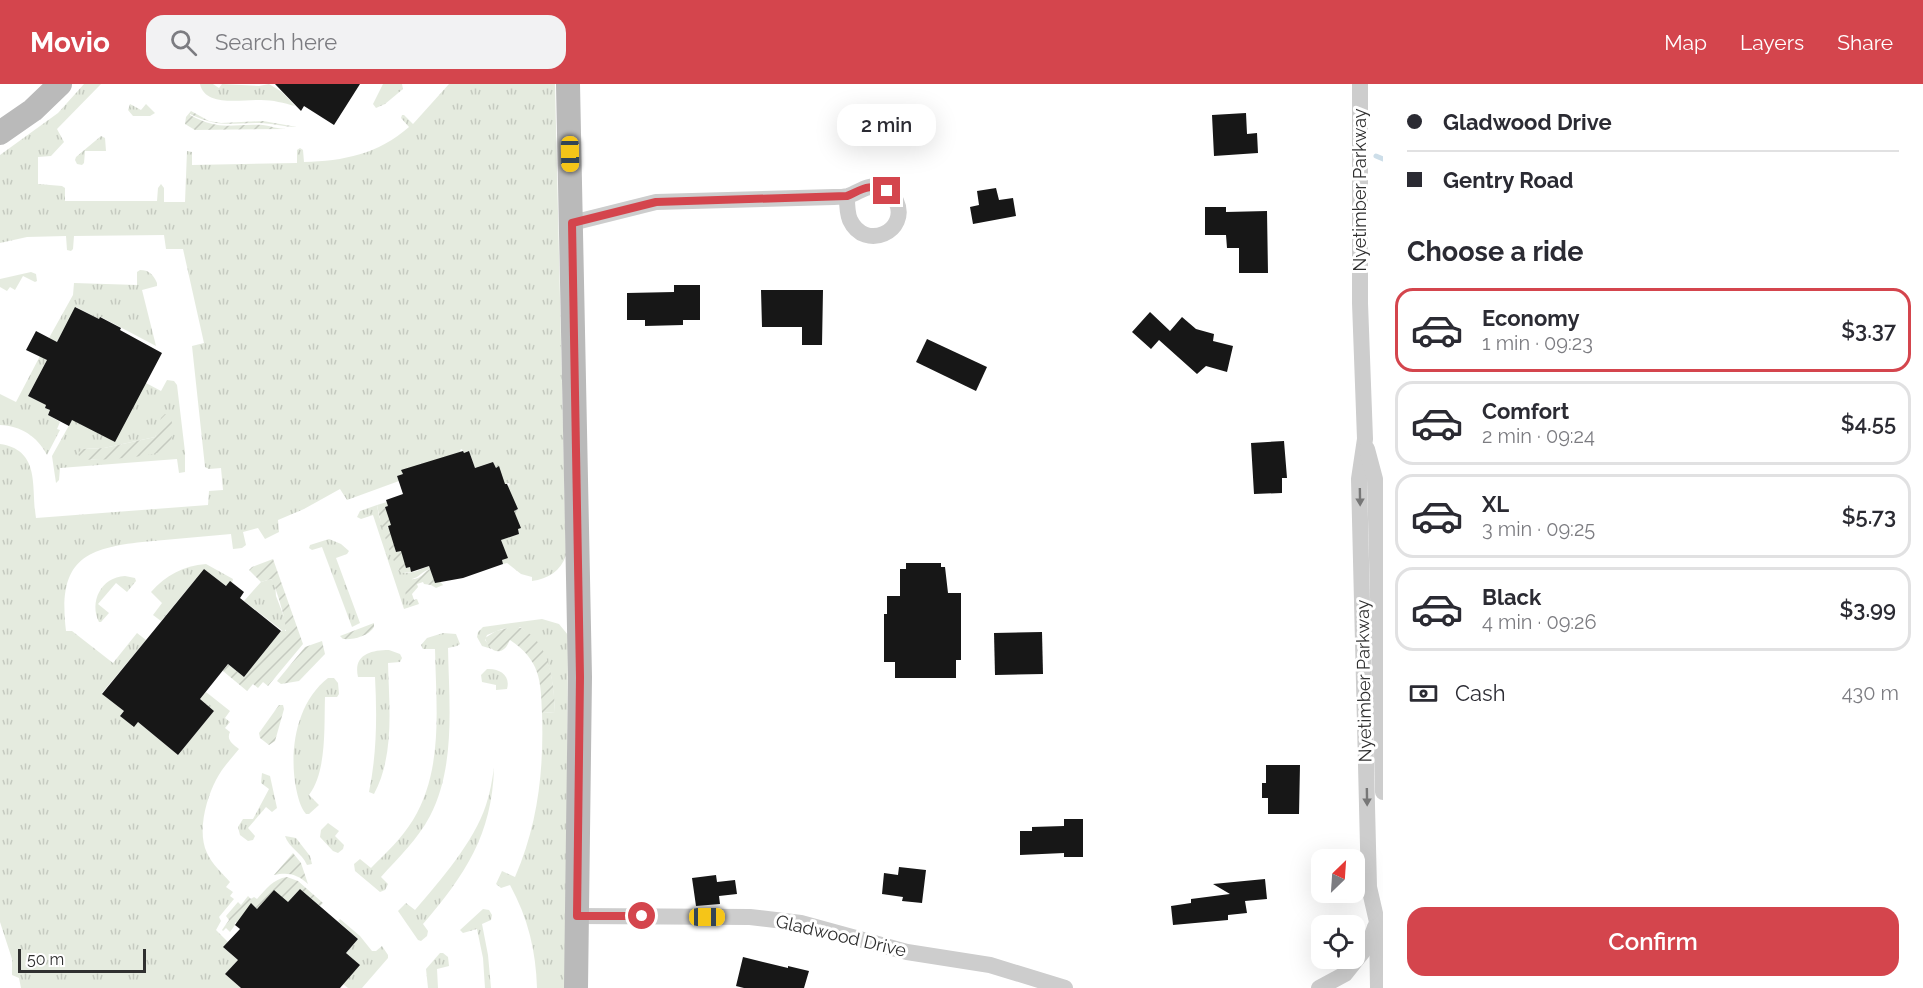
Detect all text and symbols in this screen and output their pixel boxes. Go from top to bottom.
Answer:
search box [146,15,566,69]
text: Movio [30,26,110,59]
icon: search [167,26,200,59]
text: Search here [215,29,337,55]
text: Map [1664,30,1707,55]
text: Layers [1740,30,1804,55]
text: Share [1837,30,1893,55]
callout: 2 min [838,104,936,146]
street label: Nyetimber Parkway [1349,108,1370,271]
text: Gladwood Drive [1443,109,1612,135]
text: 2 min [861,113,912,137]
car [561,136,579,172]
text: Gentry Road [1443,167,1574,193]
route end [873,177,900,204]
text: Choose a ride [1407,236,1583,267]
icon: car [1410,303,1464,357]
text: Economy [1482,305,1580,331]
text: $3.37 [1841,317,1896,343]
text: 1 min · 09:23 [1482,331,1593,355]
icon: car [1410,396,1464,450]
text: Comfort [1482,398,1569,424]
text: $4.55 [1841,410,1896,436]
text: 2 min · 09:24 [1482,424,1595,448]
one-way arrow [1355,488,1364,507]
icon: car [1410,489,1464,543]
text: XL [1482,491,1509,517]
text: $5.73 [1842,503,1896,529]
text: 3 min · 09:25 [1482,517,1595,541]
icon: car [1410,582,1464,636]
text: Black [1482,584,1541,610]
text: $3.99 [1840,596,1896,622]
street label: Nyetimber Parkway [1352,599,1375,763]
text: 4 min · 09:26 [1482,610,1597,634]
icon: cash [1407,677,1440,710]
text: Cash [1455,680,1506,706]
text: 430 m [1842,681,1899,705]
one-way arrow [1362,788,1372,807]
north arrow [1311,849,1365,903]
map controls [1311,849,1365,969]
route start [628,902,655,929]
button: Confirm [1407,907,1899,976]
car [689,908,725,926]
street label: Gladwood Drive [774,910,909,961]
button: locate [1311,915,1365,969]
scale bar [18,946,146,974]
text: 50 m [27,950,64,969]

